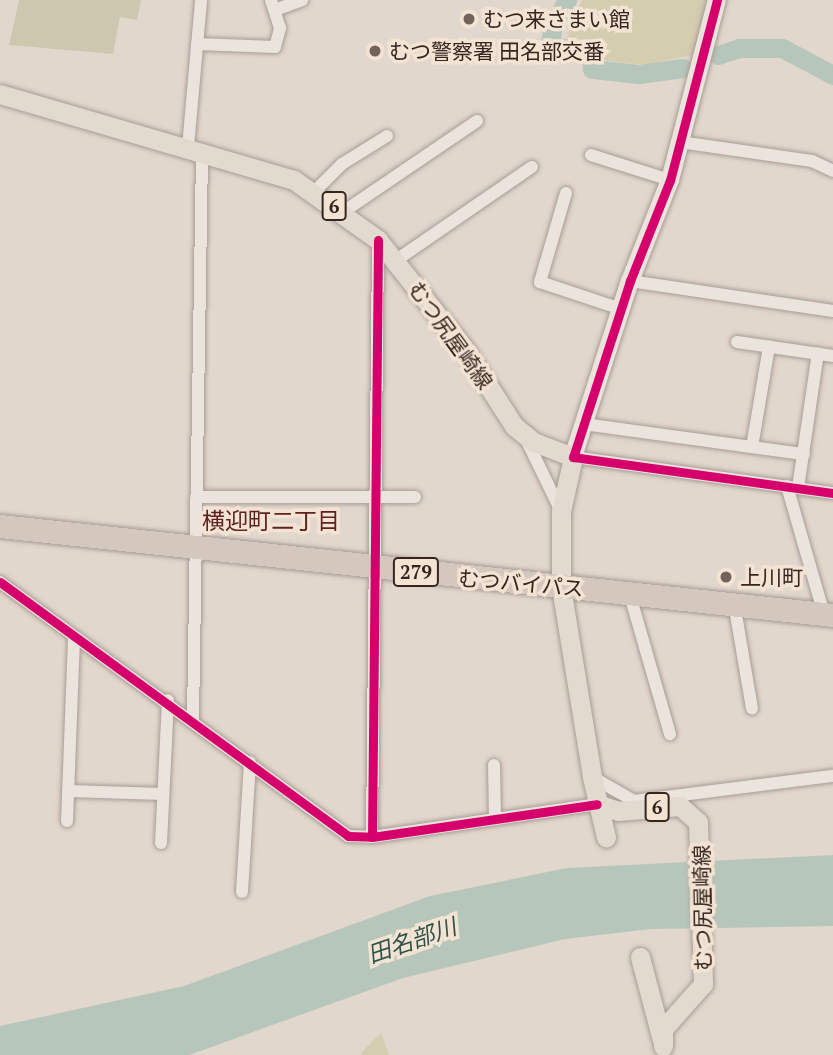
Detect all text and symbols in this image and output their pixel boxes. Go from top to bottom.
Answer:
place label: むつ来さまい館 [483,6,630,32]
marker: むつ来さまい館 [461,11,477,27]
place label: むつ警察署 田名部交番 [389,38,604,64]
marker: むつ警察署 田名部交番 [367,43,383,59]
road number: 6 [320,190,348,222]
street label: むつ尻屋崎線 [404,277,498,393]
district label: 横迎町二丁目 [202,507,340,535]
road number: 279 [392,556,440,587]
place label: 上川町 [740,564,803,590]
street label: むつバイパス [457,565,585,601]
marker: 上川町 [718,569,734,585]
road number: 6 [643,792,671,822]
street label: むつ尻屋崎線 [688,845,716,971]
water label: 田名部川 [364,913,460,969]

